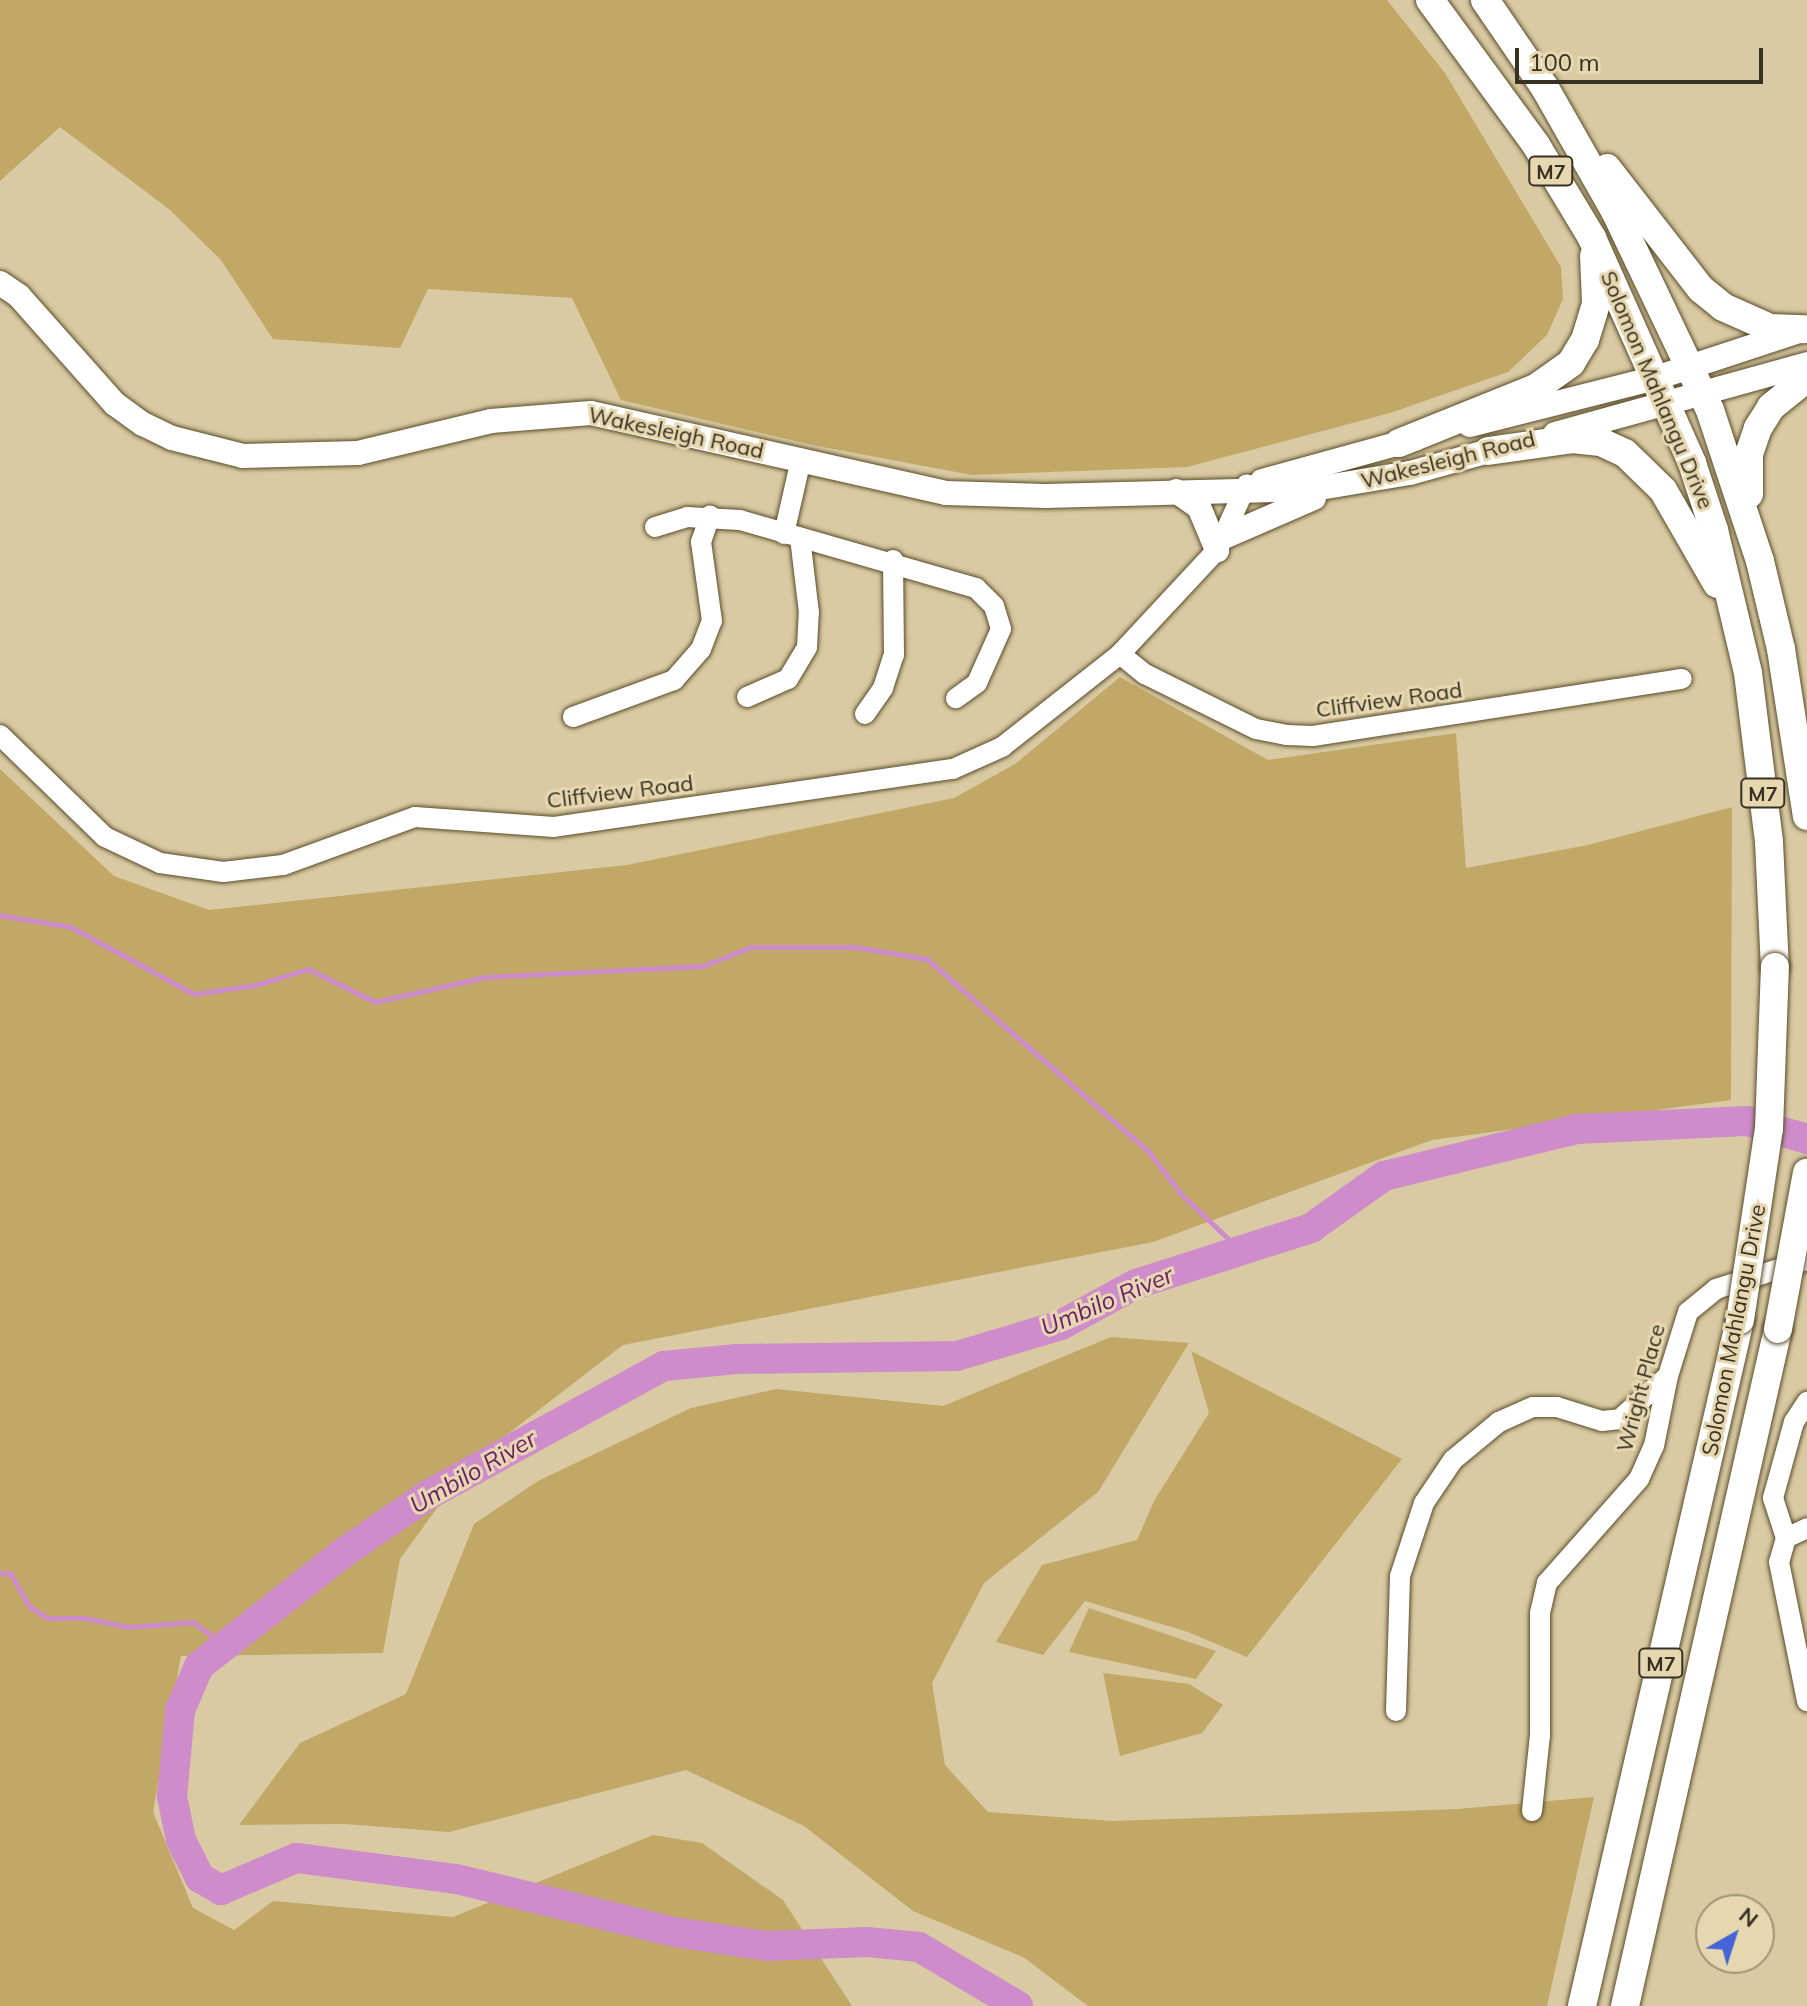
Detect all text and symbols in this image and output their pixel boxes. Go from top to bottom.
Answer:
scale bar [1519,32,1767,82]
text: 100 m [1529,47,1600,77]
road number: M7 [1527,155,1575,187]
street label: Solomon Mahlangu Drive [1595,267,1719,513]
street label: Wakesleigh Road [586,402,766,464]
street label: Wakesleigh Road [1358,426,1538,494]
street label: Cliffview Road [1314,677,1464,723]
street label: Cliffview Road [545,770,695,814]
road number: M7 [1739,777,1787,809]
street label: Solomon Mahlangu Drive [1697,1202,1771,1458]
water label: Umbilo River [1036,1260,1178,1342]
street label: Wright Place [1611,1321,1671,1455]
water label: Umbilo River [405,1424,541,1520]
road number: M7 [1637,1647,1685,1679]
north arrow [1695,1894,1775,1974]
text: N [1734,1901,1764,1933]

